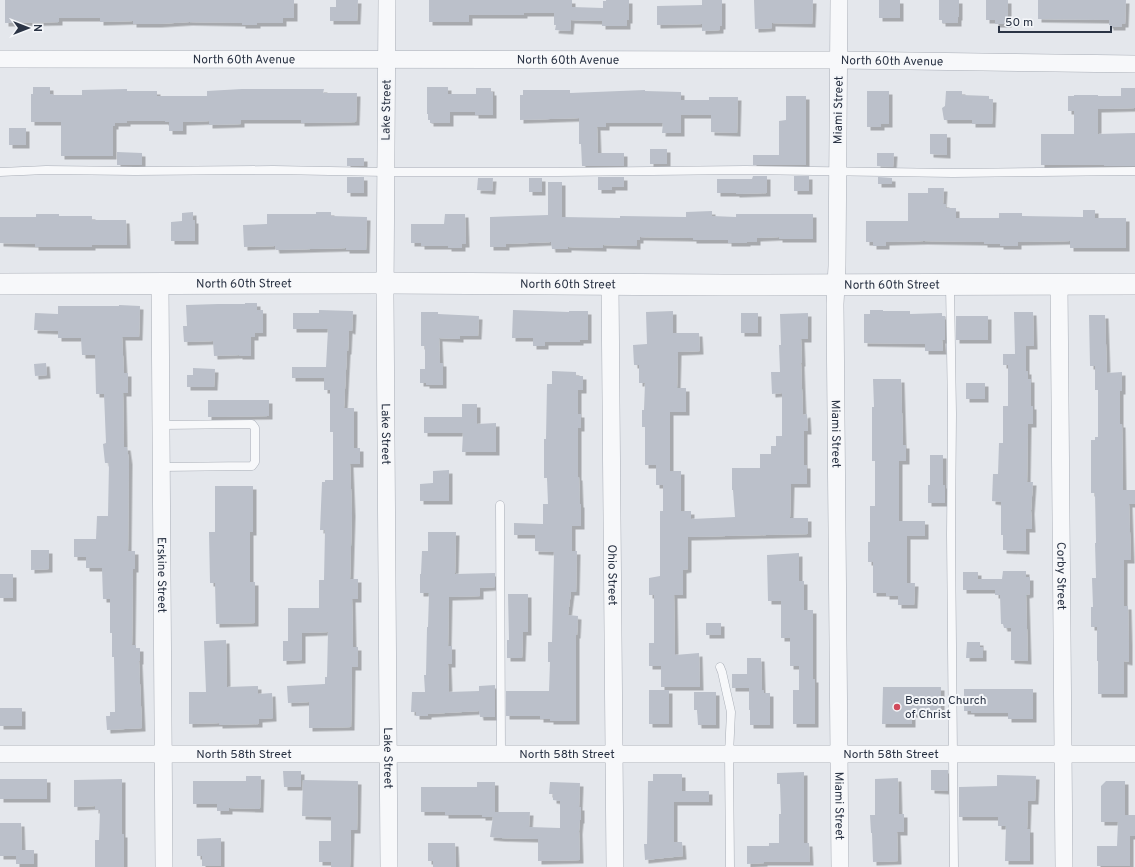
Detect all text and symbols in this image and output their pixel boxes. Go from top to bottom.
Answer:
north arrow [8,8,48,48]
scale bar [999,8,1111,34]
text: 50 m [1005,15,1033,31]
text: N [30,24,44,32]
street label: North 60th Avenue [193,52,295,68]
street label: North 60th Avenue [517,53,619,69]
street label: North 60th Avenue [841,53,943,70]
street label: Miami Street [830,76,848,144]
street label: Lake Street [378,79,396,141]
street label: North 60th Street [196,276,292,292]
street label: North 60th Street [520,277,616,293]
street label: North 60th Street [844,277,940,294]
street label: Miami Street [827,400,843,468]
street label: Lake Street [377,403,393,465]
street label: Erskine Street [153,537,169,613]
street label: Corby Street [1052,542,1069,610]
street label: Ohio Street [603,544,620,606]
place label: Benson Church of Christ [905,693,987,723]
marker: Benson Church of Christ [892,702,902,712]
street label: Lake Street [379,727,395,789]
street label: North 58th Street [196,747,292,763]
street label: North 58th Street [519,747,615,763]
street label: North 58th Street [843,747,939,763]
street label: Miami Street [830,772,847,840]

